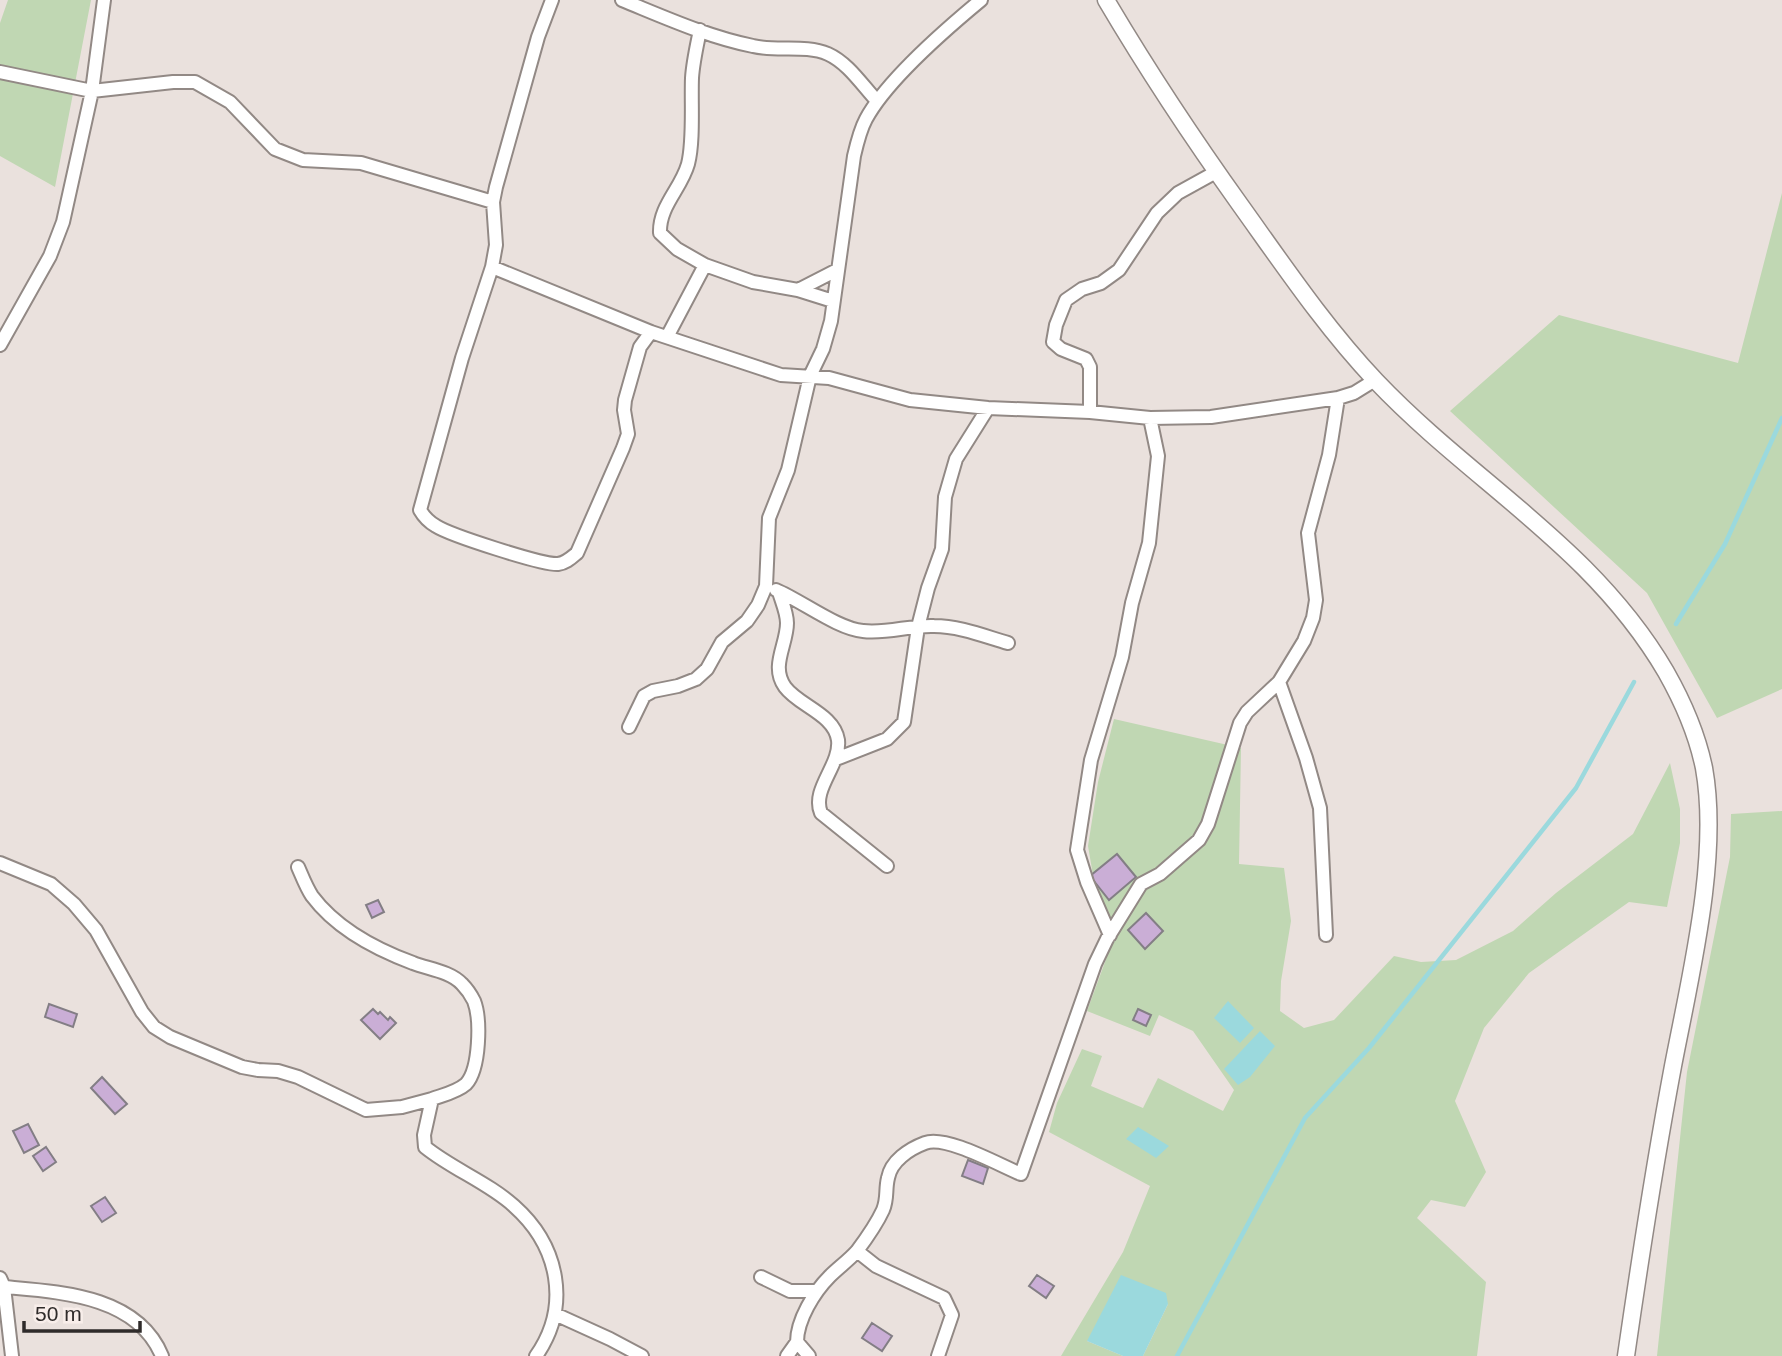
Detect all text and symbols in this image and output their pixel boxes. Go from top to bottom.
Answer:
scale bar [24,1290,140,1334]
text: 50 m [35,1302,82,1325]

